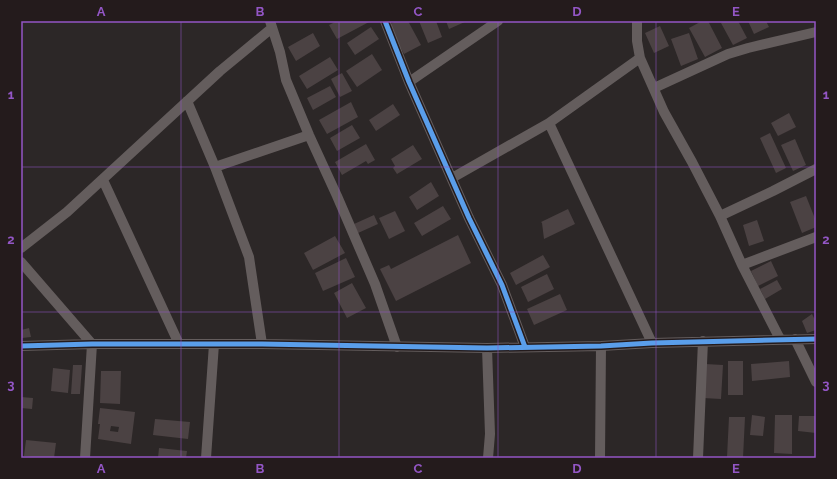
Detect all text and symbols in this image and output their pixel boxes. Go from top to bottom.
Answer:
text: A [97,4,106,19]
text: B [256,4,265,19]
text: C [414,4,423,19]
text: D [572,4,582,19]
text: E [732,4,740,19]
text: 1 [8,87,15,102]
text: 1 [823,87,830,102]
text: 2 [7,232,15,247]
text: 2 [822,232,830,247]
text: 3 [7,377,15,392]
text: 3 [822,377,830,392]
text: A [97,461,106,476]
text: B [256,461,265,476]
text: C [414,461,423,476]
text: D [572,461,582,476]
text: E [732,461,740,476]

